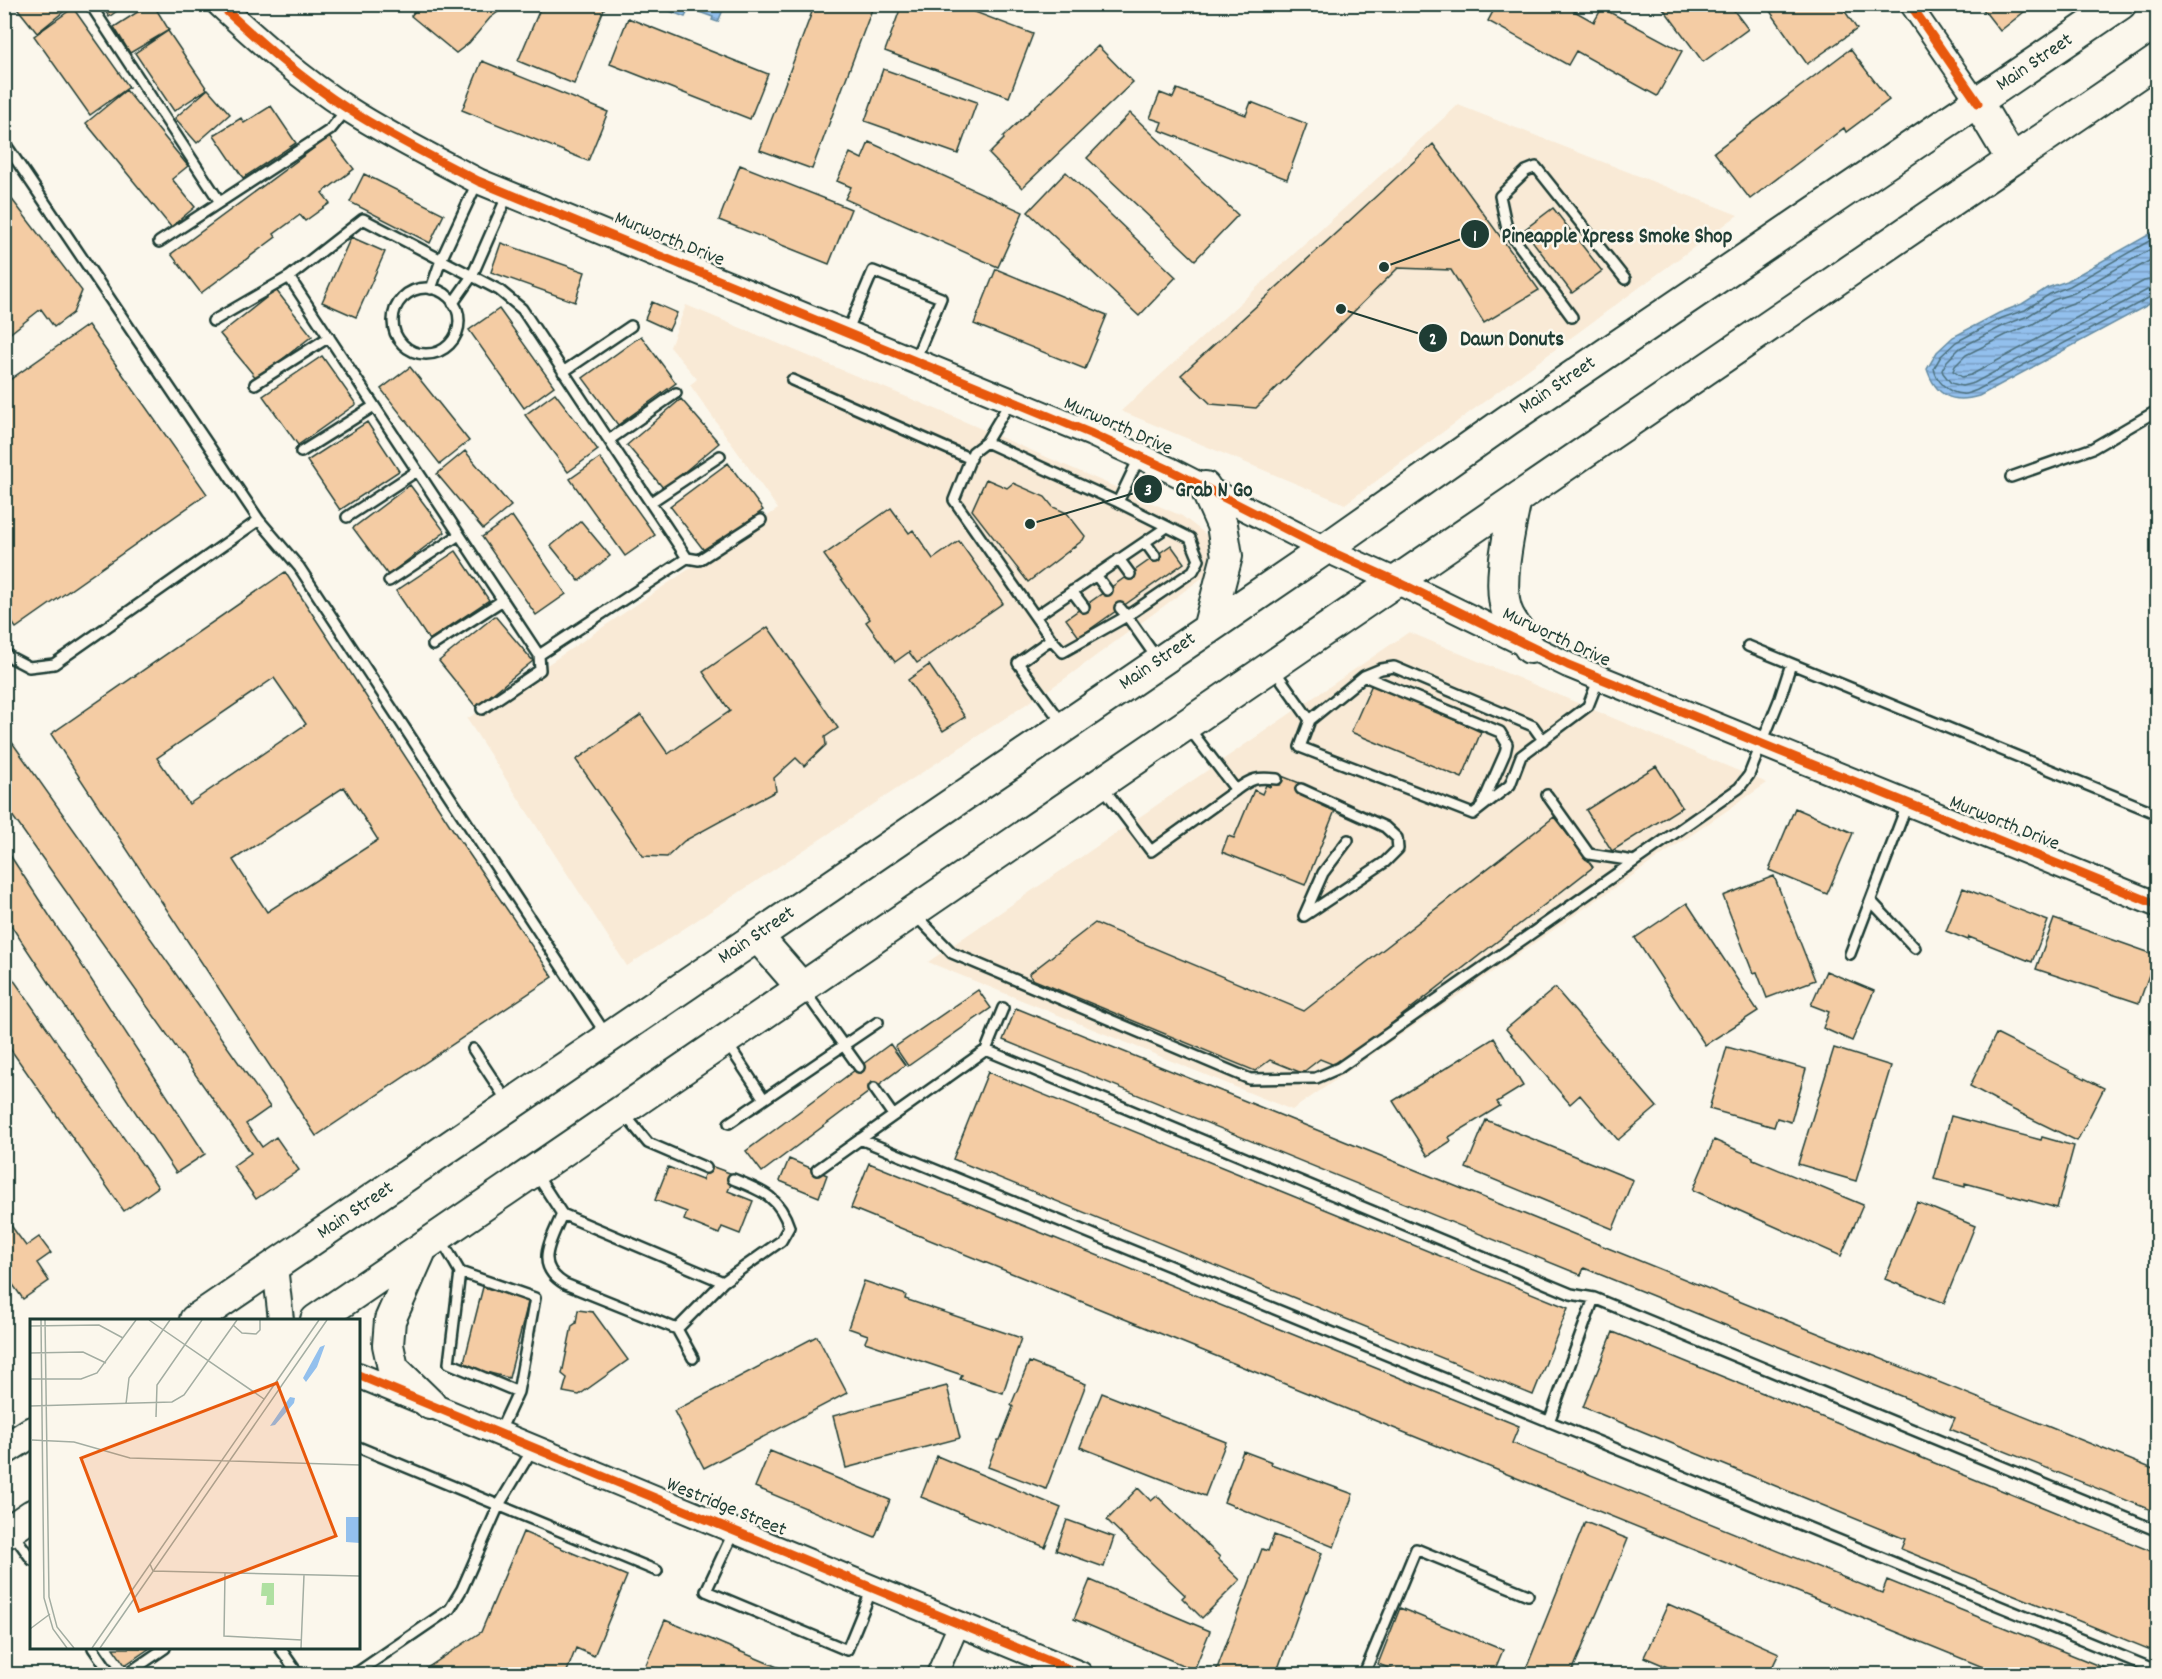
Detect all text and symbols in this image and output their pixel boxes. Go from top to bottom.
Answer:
street label: Main Street [1991,27,2079,99]
street label: Murworth Drive [610,205,728,275]
callout: Pineapple Xpress Smoke Shop [1460,215,1745,254]
text: Pineapple Xpress Smoke Shop [1502,223,1733,253]
text: 1 [1473,225,1477,250]
callout: Dawn Donuts [1418,318,1576,357]
text: Dawn Donuts [1460,326,1564,356]
text: 2 [1429,328,1437,353]
street label: Main Street [1514,350,1602,422]
street label: Murworth Drive [1059,390,1177,464]
callout: Grab N Go [1133,469,1265,508]
text: Grab N Go [1175,477,1253,507]
text: 3 [1144,479,1152,504]
street label: Murworth Drive [1497,601,1615,675]
street label: Main Street [1114,626,1202,698]
street label: Murworth Drive [1945,789,2063,859]
street label: Main Street [713,900,801,972]
street label: Main Street [312,1175,400,1247]
inset map [30,1319,360,1649]
street label: Westridge Street [662,1471,790,1545]

